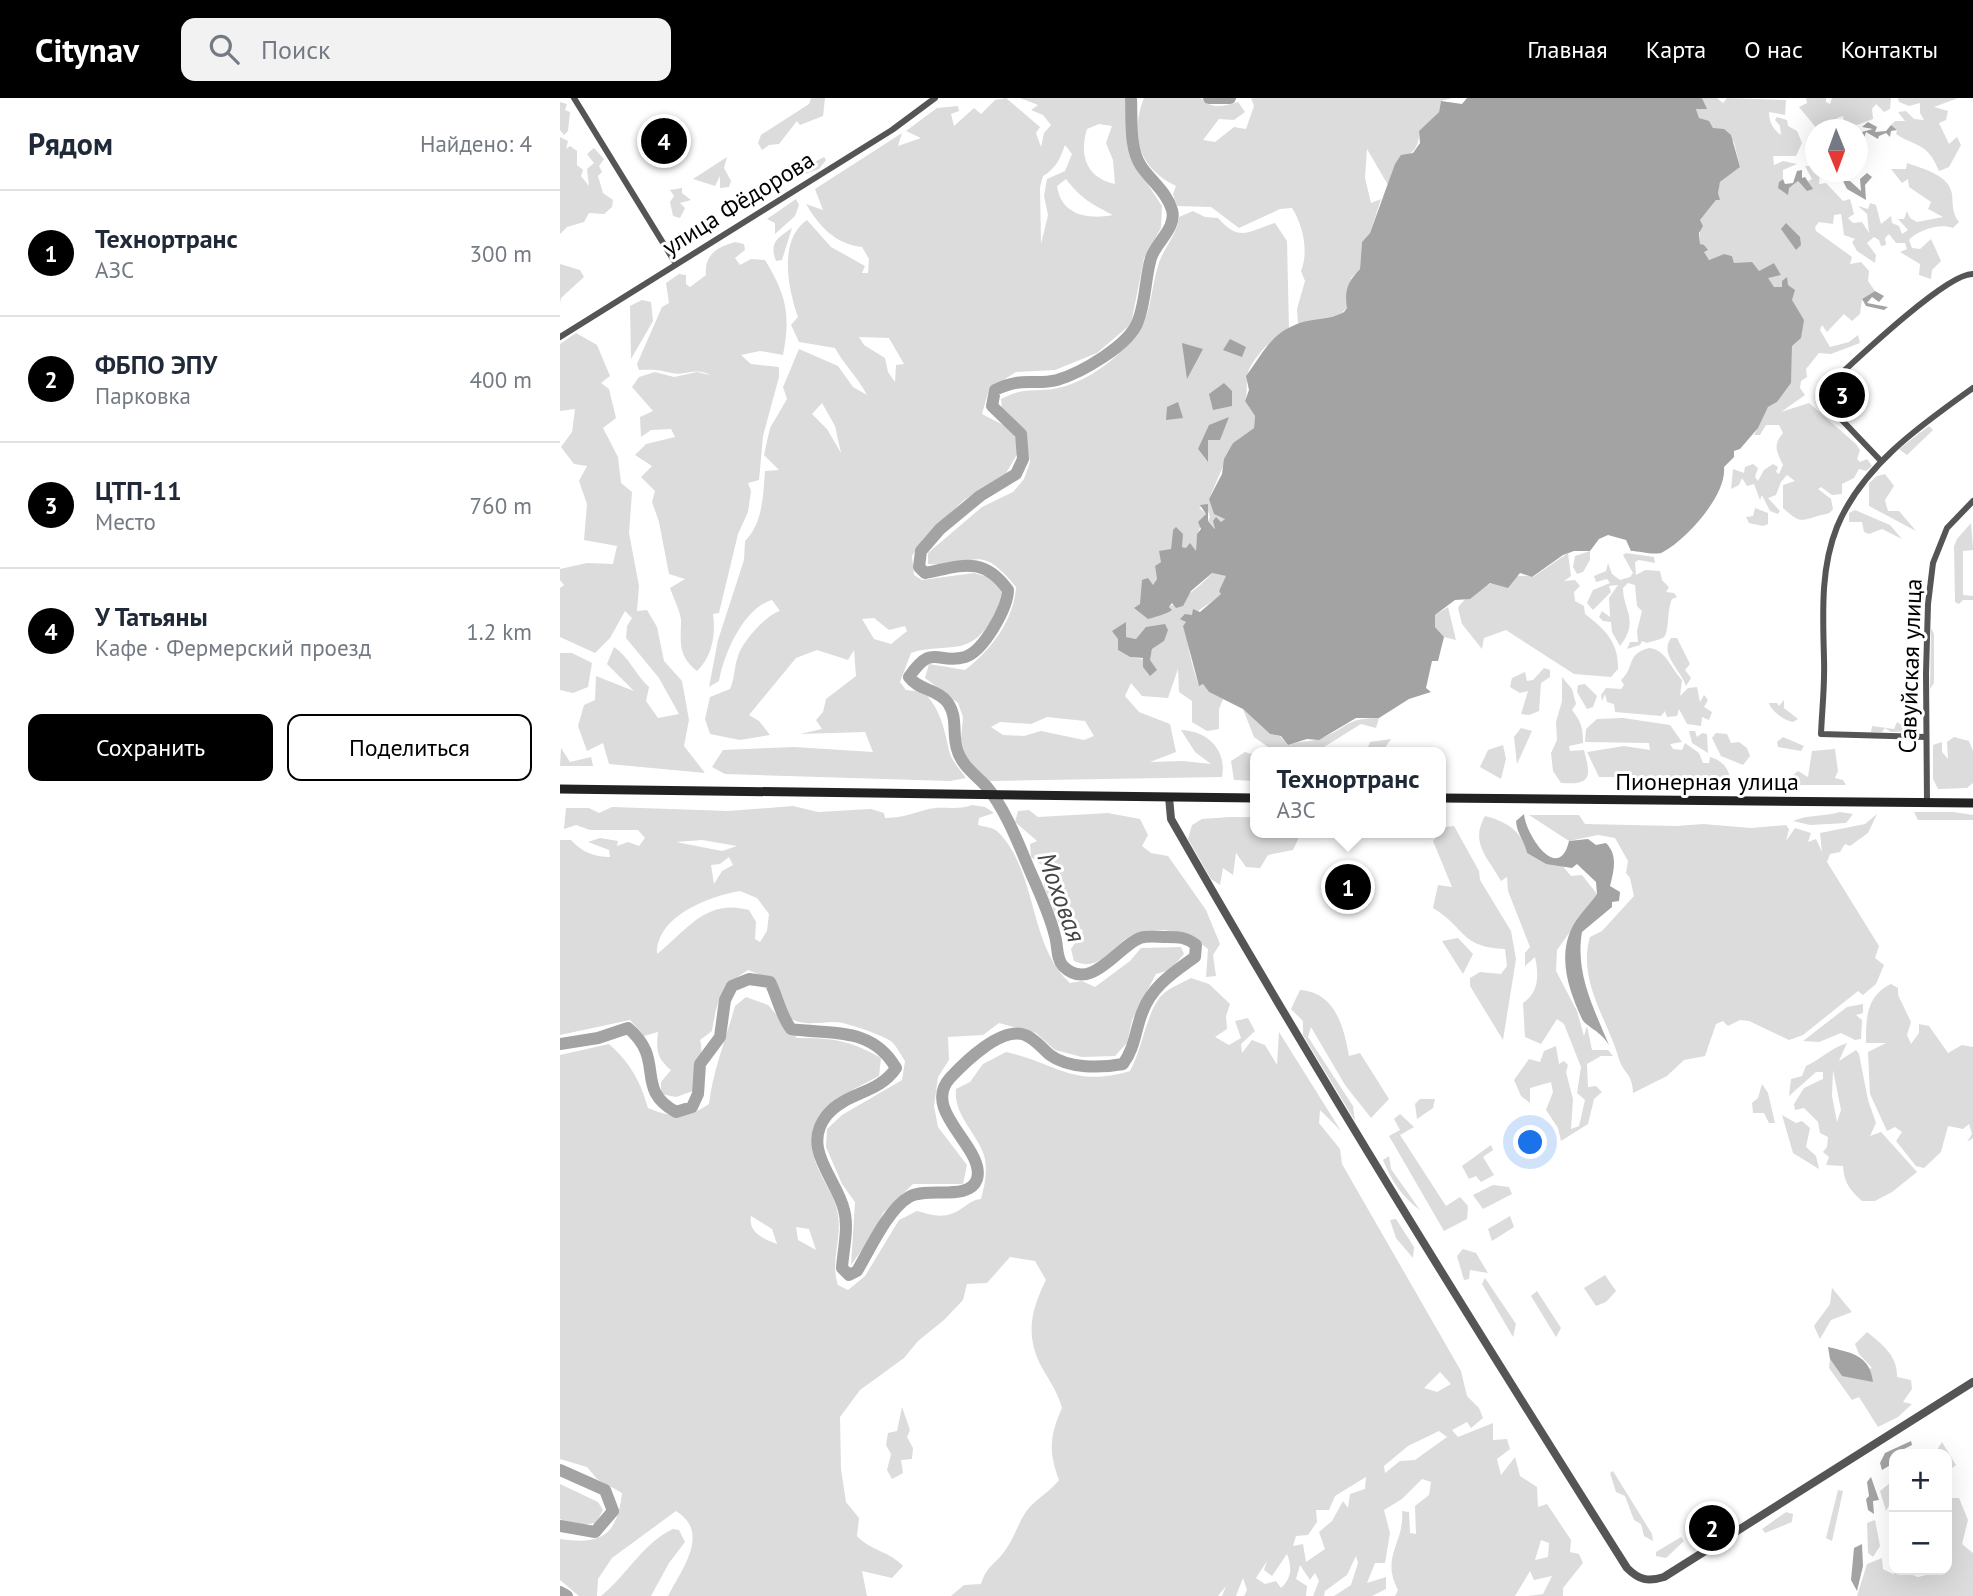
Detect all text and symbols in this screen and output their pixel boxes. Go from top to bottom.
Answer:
search box [181,18,671,81]
text: Citynav [35,28,139,71]
icon: search [205,30,243,68]
text: Поиск [261,33,330,66]
text: Главная [1527,34,1608,65]
text: Карта [1646,34,1706,65]
text: О нас [1744,34,1803,65]
text: Контакты [1841,34,1938,65]
pin: 4 [641,115,687,167]
north arrow [1805,119,1868,182]
text: Рядом [28,124,113,163]
text: Найдено: 4 [420,129,532,158]
street label: улица Фёдорова [656,144,820,262]
text: Технортранс [95,222,238,255]
text: 1 [44,239,58,268]
text: 300 m [470,239,532,268]
text: АЗС [95,255,134,284]
text: ФБПО ЭПУ [95,348,217,381]
text: 2 [44,365,58,394]
text: 400 m [470,365,532,394]
pin: 3 [1819,369,1865,421]
text: Парковка [95,381,191,410]
text: ЦТП-11 [95,474,182,507]
text: 3 [44,491,58,520]
text: 760 m [470,491,532,520]
text: Место [95,507,156,536]
street label: Савуйская улица [1891,578,1929,754]
text: У Татьяны [95,600,208,633]
text: 4 [44,617,58,646]
text: 1.2 km [466,617,532,646]
text: Кафе · Фермерский проезд [95,633,371,662]
button: Сохранить [28,714,273,781]
button: Поделиться [287,714,532,781]
popup [1250,747,1446,838]
text: Технортранс [1277,762,1419,795]
street label: Пионерная улица [1615,766,1799,797]
text: АЗС [1277,795,1316,824]
water label: Моховая [1031,848,1093,946]
pin: 1 [1325,861,1371,913]
your location [1513,1125,1547,1159]
map controls [1889,1449,1952,1575]
button: + [1889,1449,1952,1512]
pin: 2 [1689,1502,1735,1554]
button: − [1889,1512,1952,1575]

